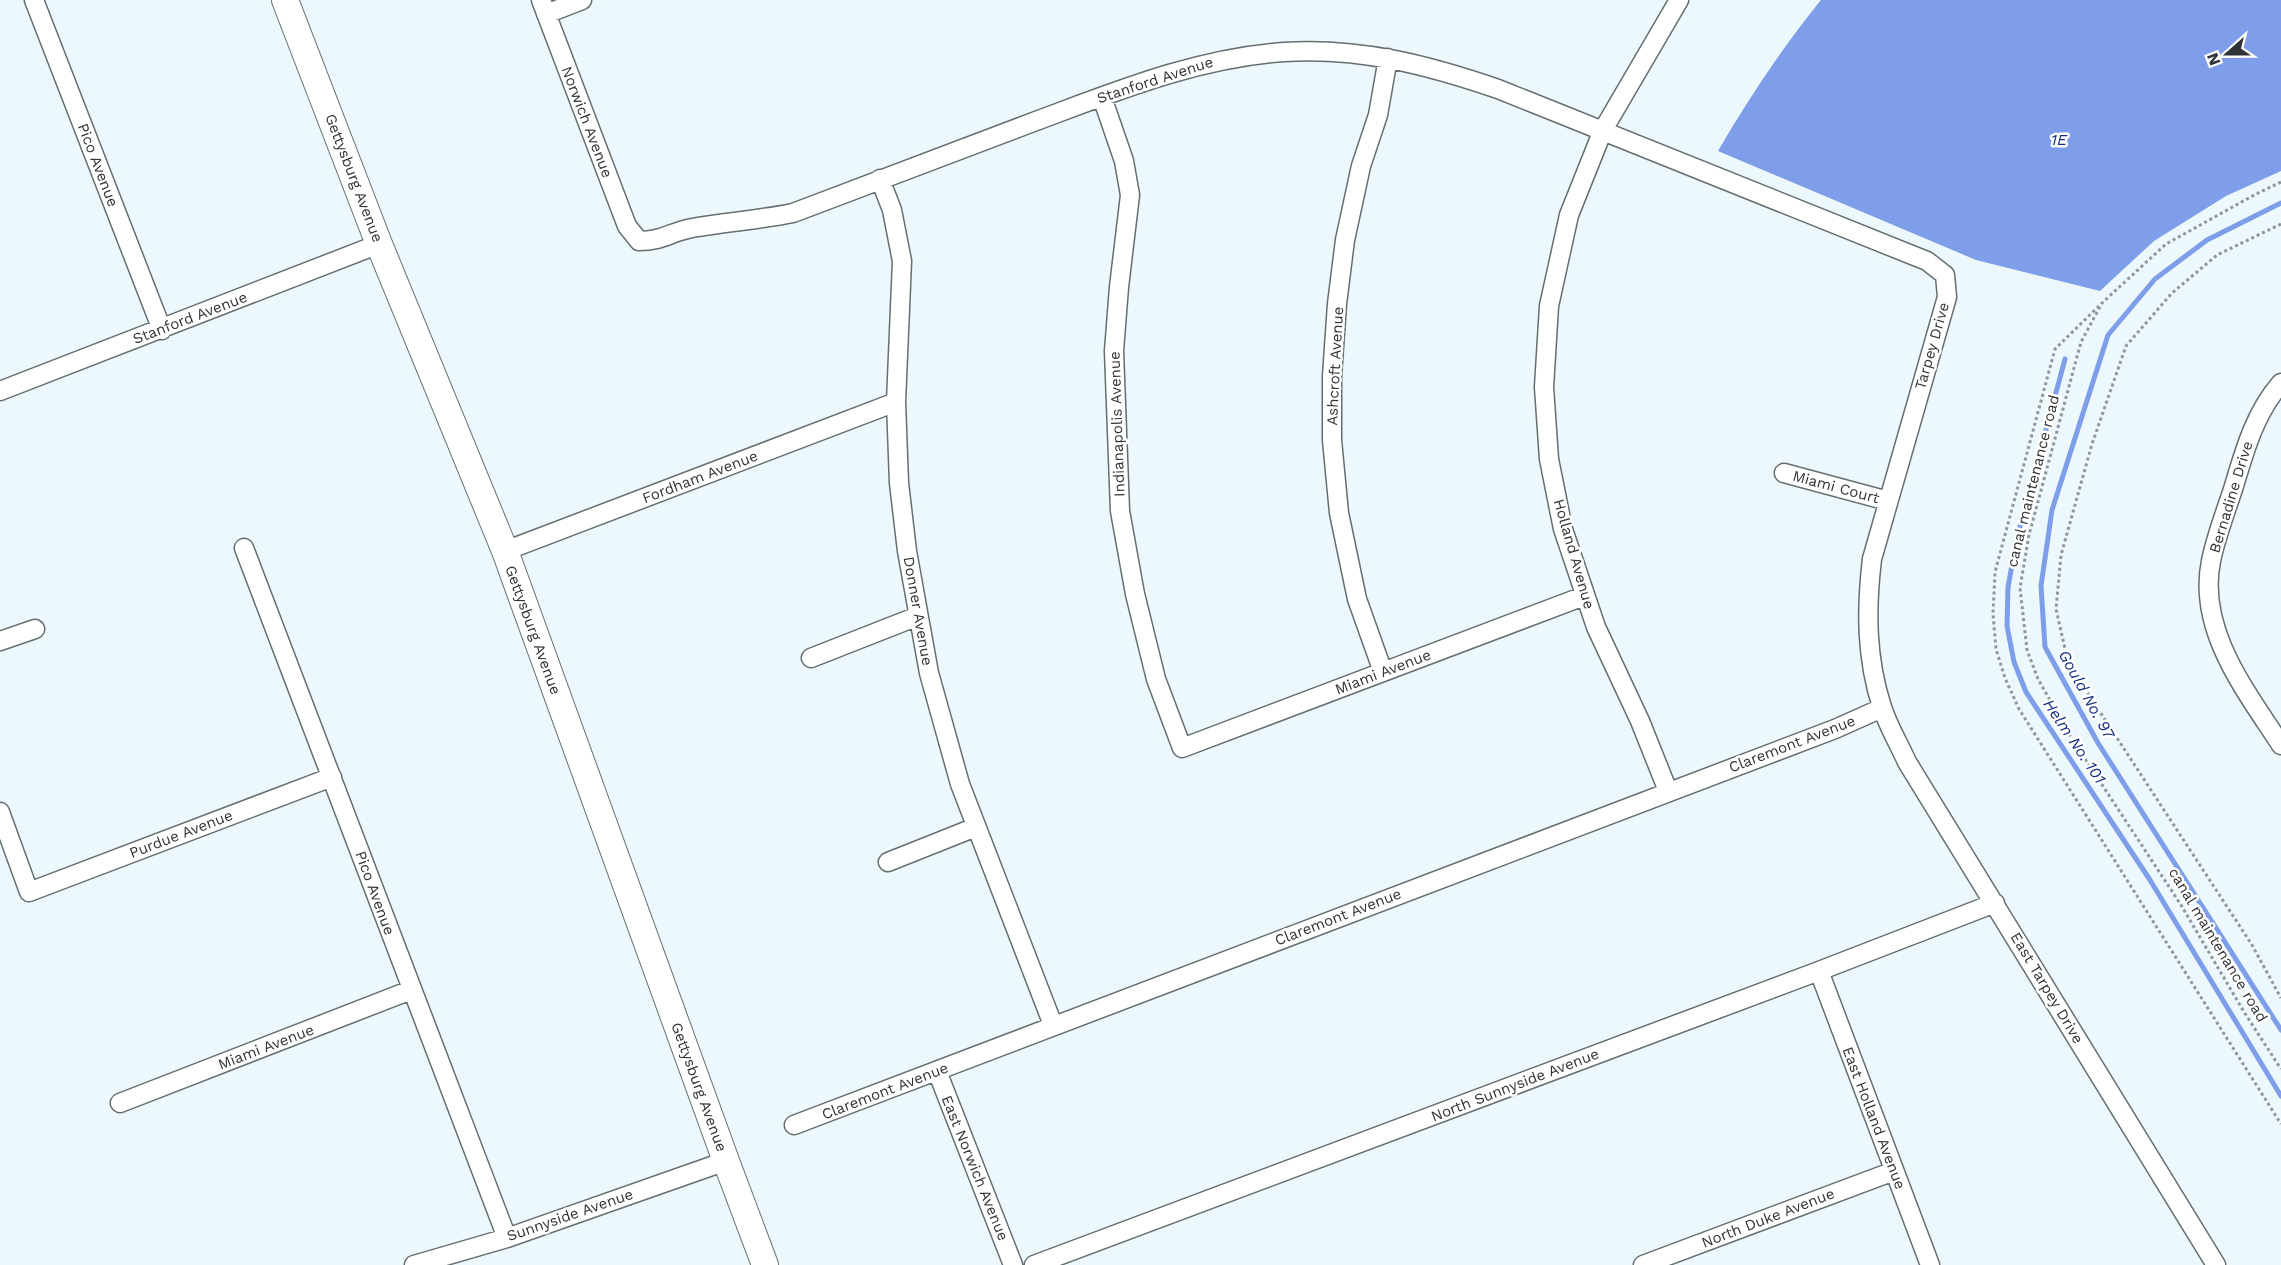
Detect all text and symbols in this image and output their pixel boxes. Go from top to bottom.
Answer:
north arrow [2197,24,2257,84]
text: N [2202,50,2224,68]
street label: Stanford Avenue [1095,53,1215,107]
street label: Norwich Avenue [557,64,617,180]
street label: Gettysburg Avenue [321,111,387,245]
street label: Pico Avenue [74,121,122,209]
water label: 1E [2051,130,2068,149]
street label: Stanford Avenue [130,288,250,348]
street label: Tarpey Drive [1911,300,1953,392]
street label: Ashcroft Avenue [1323,306,1347,426]
street label: Indianapolis Avenue [1105,351,1129,497]
street label: canal maintenance road [2003,393,2063,569]
street label: Bernadine Drive [2205,439,2257,555]
street label: Fordham Avenue [640,447,760,507]
street label: Miami Court [1791,467,1882,507]
street label: Holland Avenue [1550,497,1598,611]
street label: Donner Avenue [900,555,936,667]
street label: Gettysburg Avenue [501,563,565,697]
street label: Miami Avenue [1333,645,1433,699]
water label: Gould No. 97 [2054,647,2119,743]
water label: Helm No. 101 [2039,695,2110,787]
street label: Claremont Avenue [1726,712,1858,776]
street label: Purdue Avenue [127,806,235,862]
street label: Pico Avenue [351,849,399,937]
street label: canal maintenance road [2165,865,2271,1025]
street label: Claremont Avenue [1272,885,1404,949]
street label: East Tarpey Drive [2007,929,2087,1047]
street label: Miami Avenue [216,1020,316,1074]
street label: Gettysburg Avenue [667,1020,731,1154]
street label: East Holland Avenue [1839,1044,1909,1192]
street label: North Sunnyside Avenue [1428,1045,1602,1125]
street label: Claremont Avenue [819,1059,951,1123]
street label: East Norwich Avenue [938,1093,1012,1243]
street label: North Duke Avenue [1699,1184,1837,1252]
street label: Sunnyside Avenue [505,1185,635,1245]

